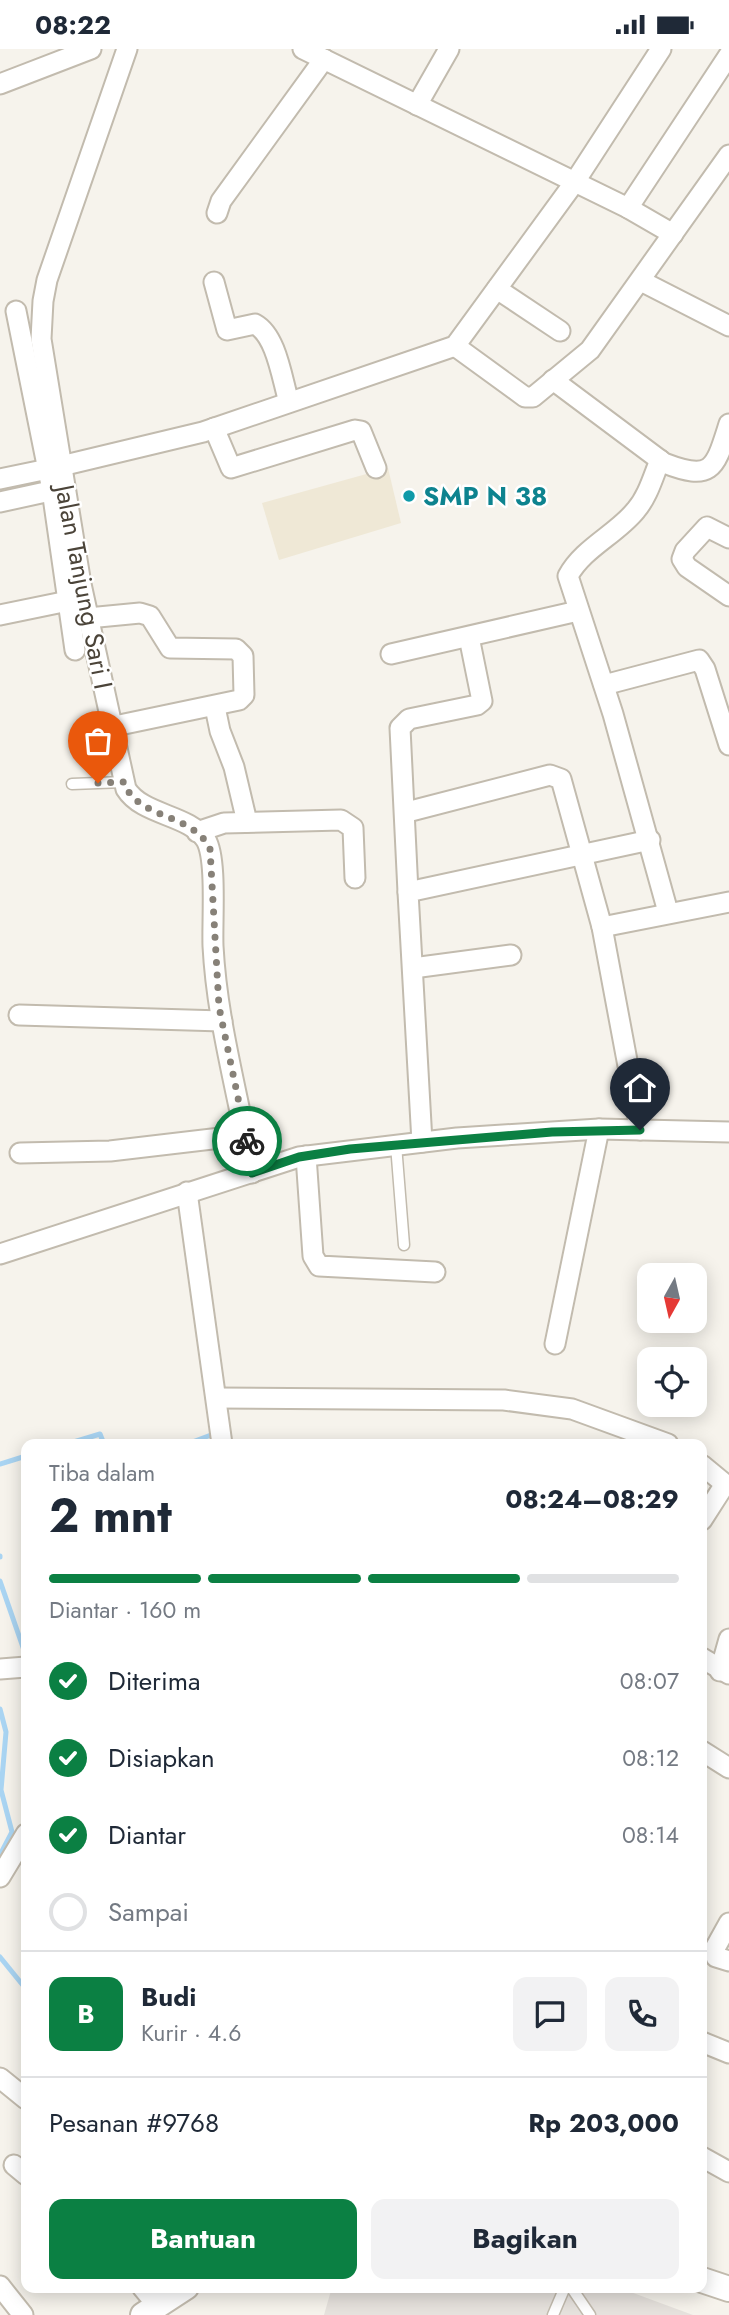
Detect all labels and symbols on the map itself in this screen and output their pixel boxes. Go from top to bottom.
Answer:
place label: SMP N 38 [423,477,547,515]
street label: Jalan Tanjung Sari I [45,479,122,692]
marker: SMP N 38 [401,488,417,504]
pin [68,711,128,783]
pin [610,1058,670,1130]
courier [212,1106,282,1176]
north arrow [637,1263,707,1333]

